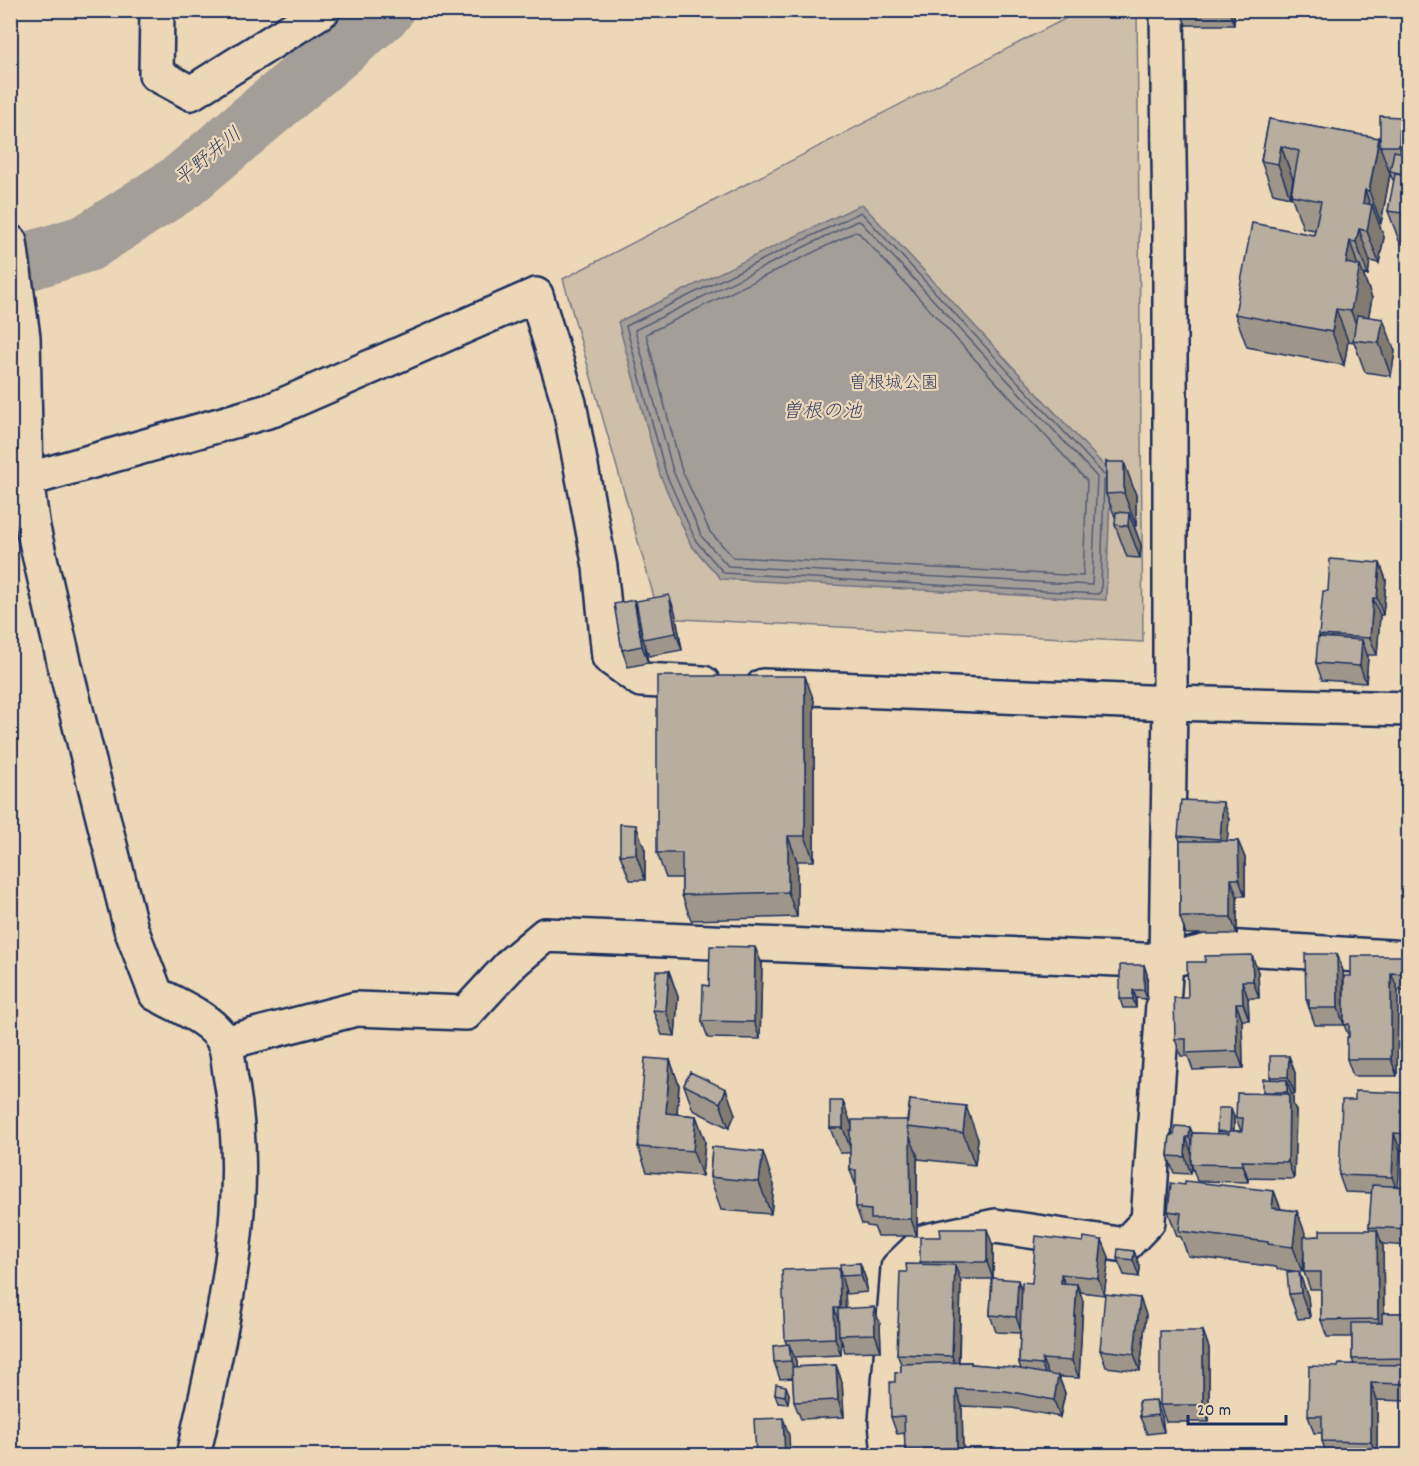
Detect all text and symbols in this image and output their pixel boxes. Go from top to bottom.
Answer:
water label: 平野井川 [169,122,249,194]
park label: 曽根城公園 [849,372,939,397]
water label: 曽根の池 [782,399,863,427]
scale bar [1188,1388,1286,1426]
text: 20 m [1197,1399,1231,1424]

